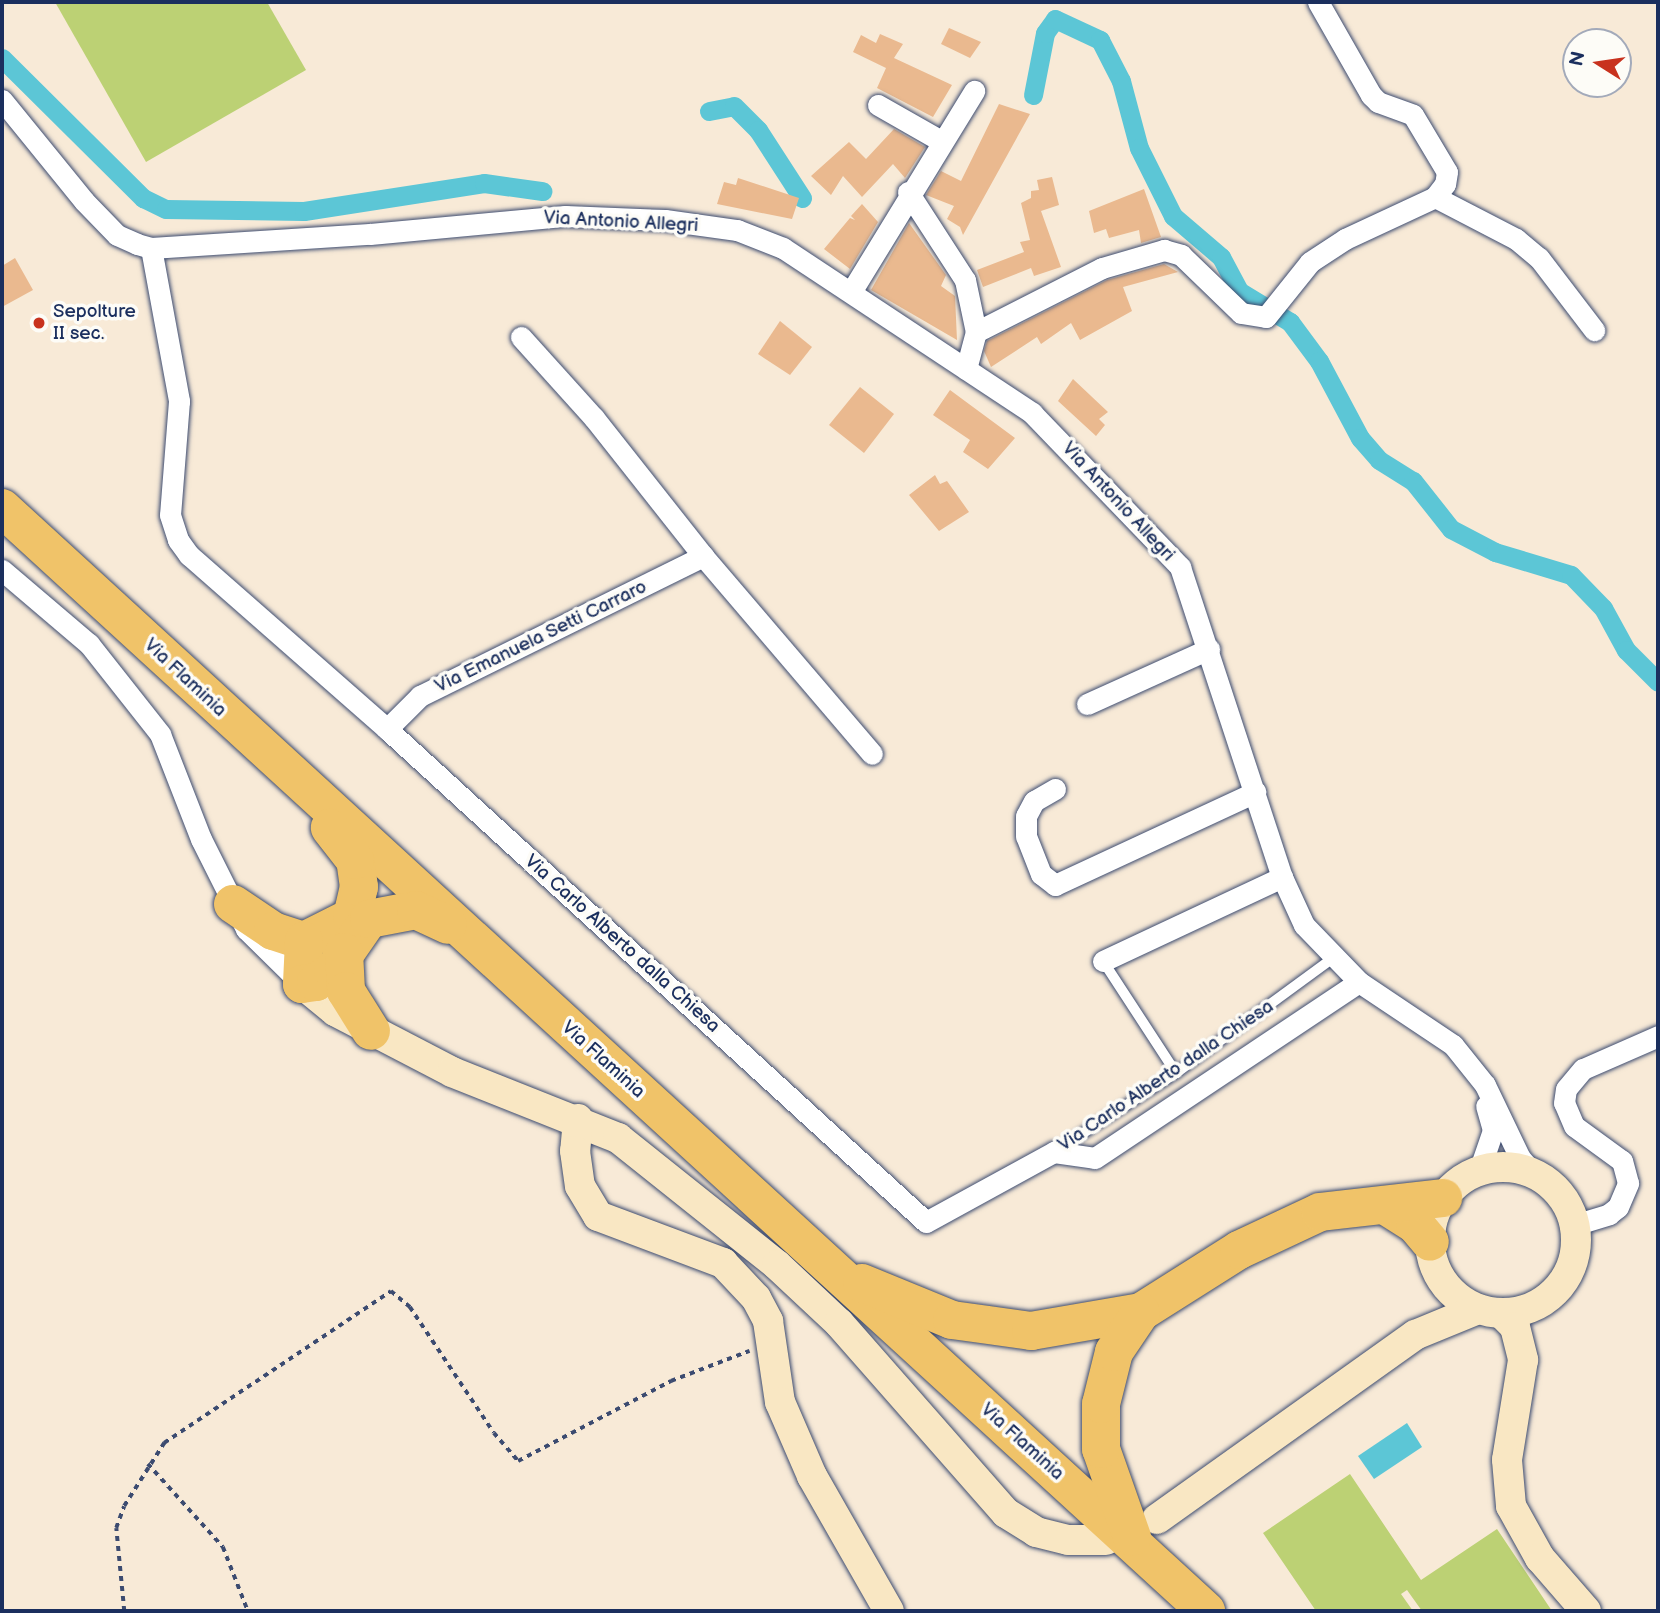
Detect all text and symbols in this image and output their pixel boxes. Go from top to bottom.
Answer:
north arrow [1562,28,1632,98]
text: N [1565,50,1591,68]
street label: Via Antonio Allegri [543,207,699,237]
place label: Sepolture II sec. [53,301,136,345]
marker: Sepolture II sec. [31,315,47,331]
street label: Via Antonio Allegri [1057,438,1179,566]
street label: Via Emanuela Setti Carraro [431,576,651,698]
street label: Via Flaminia [139,634,231,722]
street label: Via Carlo Alberto dalla Chiesa [520,850,724,1038]
street label: Via Carlo Alberto dalla Chiesa [1054,995,1278,1157]
street label: Via Flaminia [557,1017,649,1103]
street label: Via Flaminia [976,1399,1068,1485]

